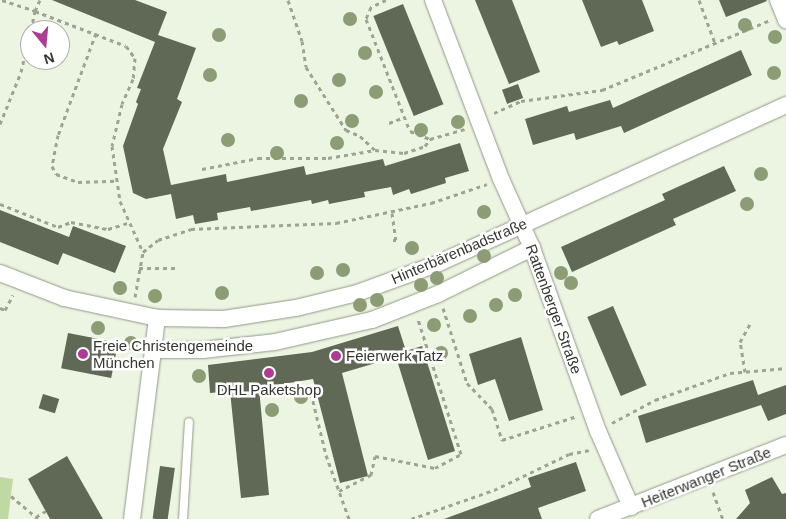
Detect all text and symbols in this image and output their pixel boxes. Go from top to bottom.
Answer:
north arrow [20,20,70,70]
text: N [42,49,56,68]
street label: Hinterbärenbadstraße [388,214,530,288]
street label: Rattenberger Straße [522,242,586,376]
place label: Freie Christengemeinde München [93,336,253,371]
place label: Feierwerk Tatz [346,347,444,365]
marker: Freie Christengemeinde München [77,348,89,360]
marker: Feierwerk Tatz [330,350,342,362]
marker: DHL Paketshop [263,367,275,379]
place label: DHL Paketshop [216,381,322,399]
street label: Heiterwanger Straße [638,443,774,511]

